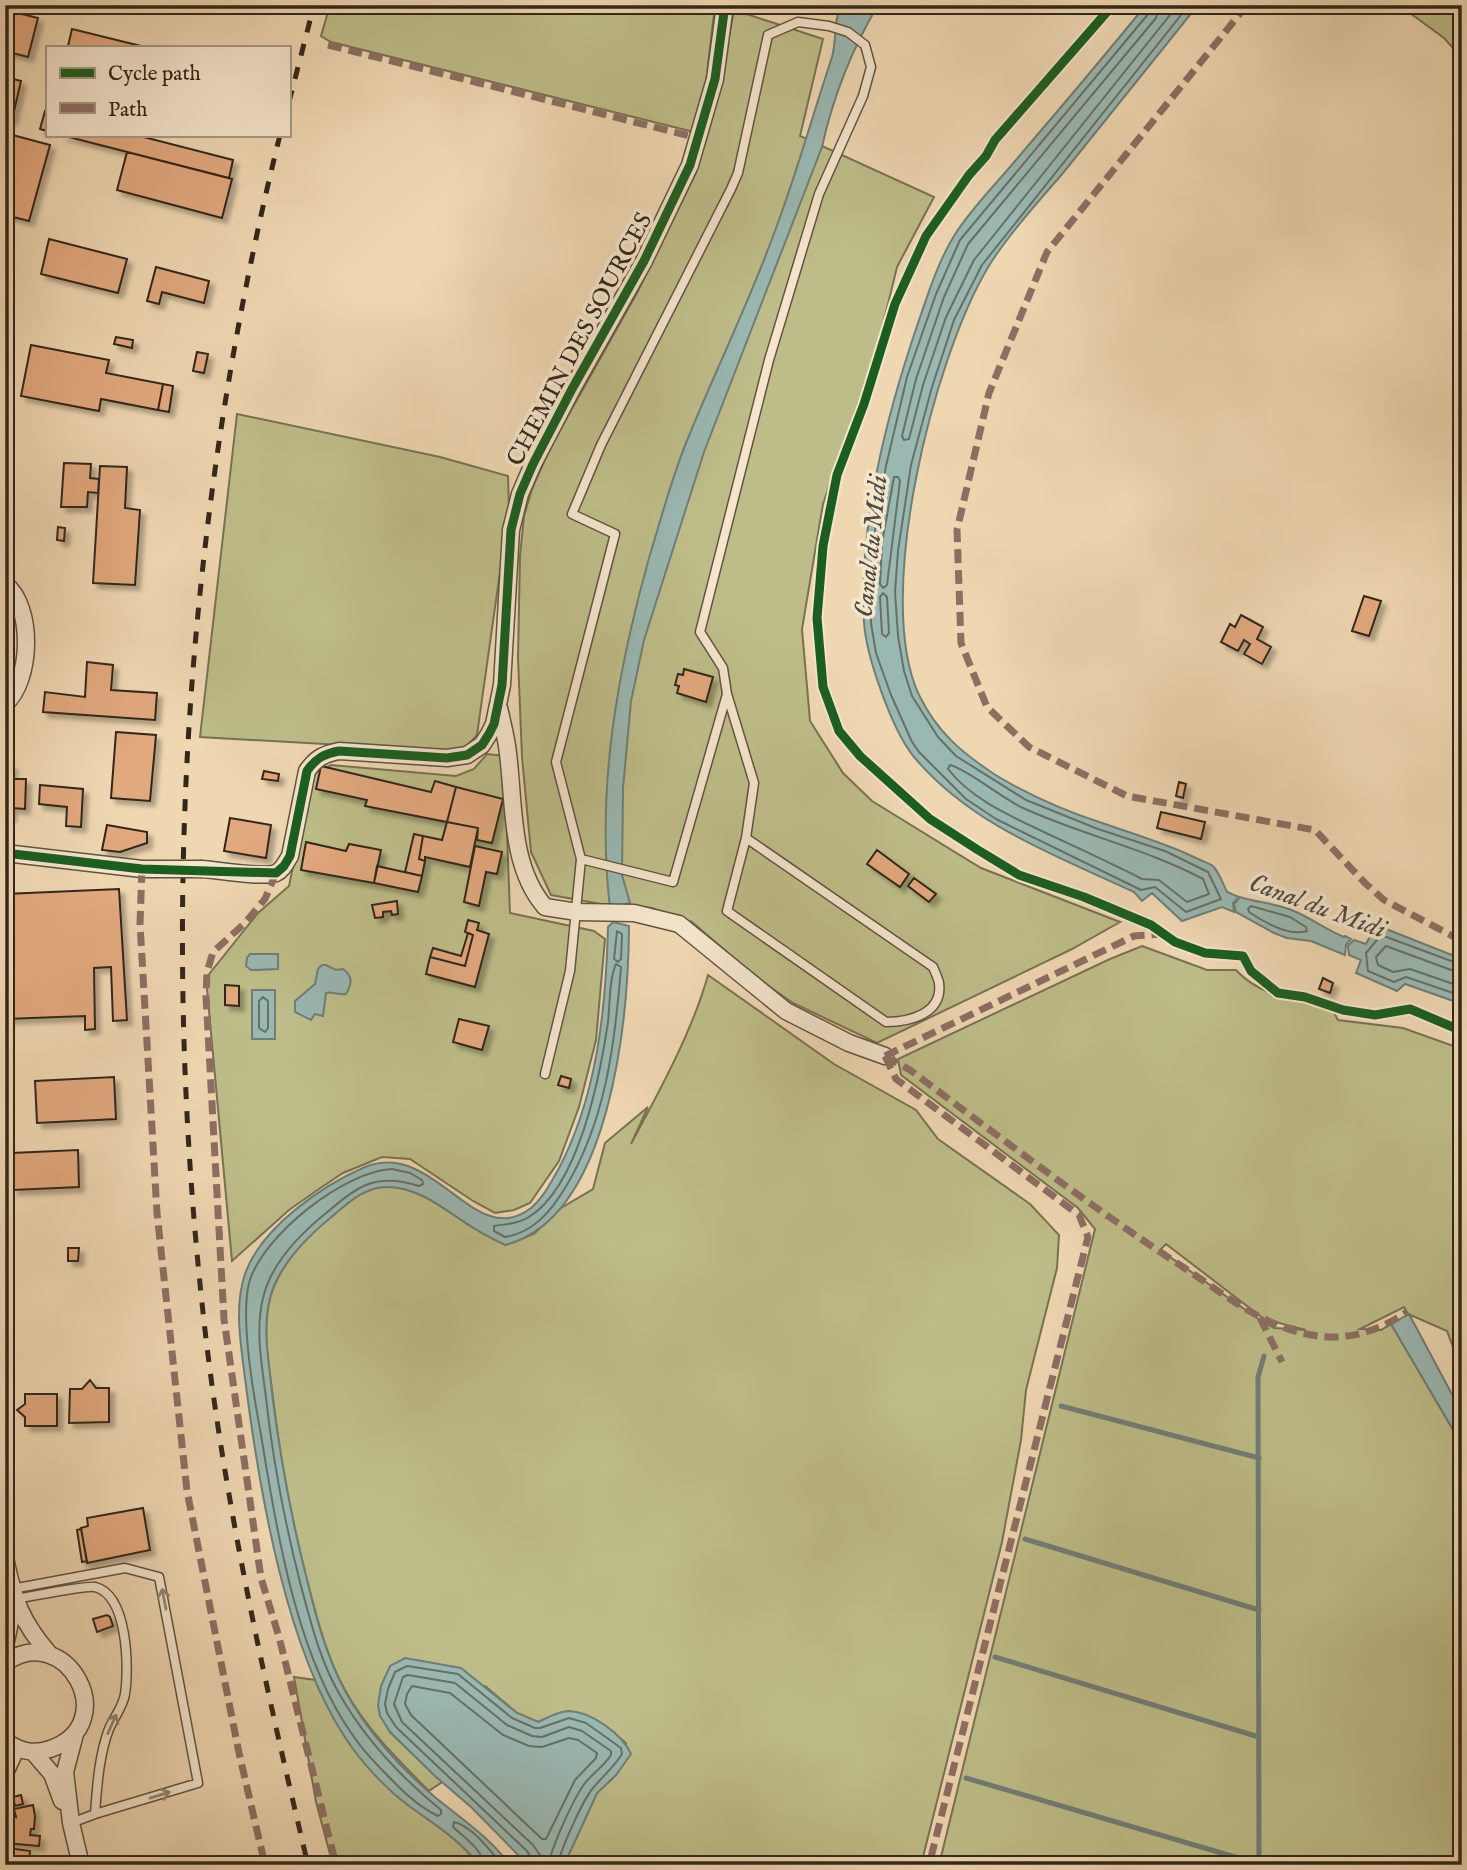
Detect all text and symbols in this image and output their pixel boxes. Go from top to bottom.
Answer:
legend [46,46,290,136]
text: Cycle path [108,61,201,88]
text: Path [108,97,147,124]
street label: CHEMIN DES SOURCES [500,208,660,472]
water label: Canal du Midi [848,472,896,619]
water label: Canal du Midi [1245,866,1392,947]
one-way arrow [156,1588,170,1611]
one-way arrow [107,1714,120,1736]
one-way arrow [149,1787,171,1800]

